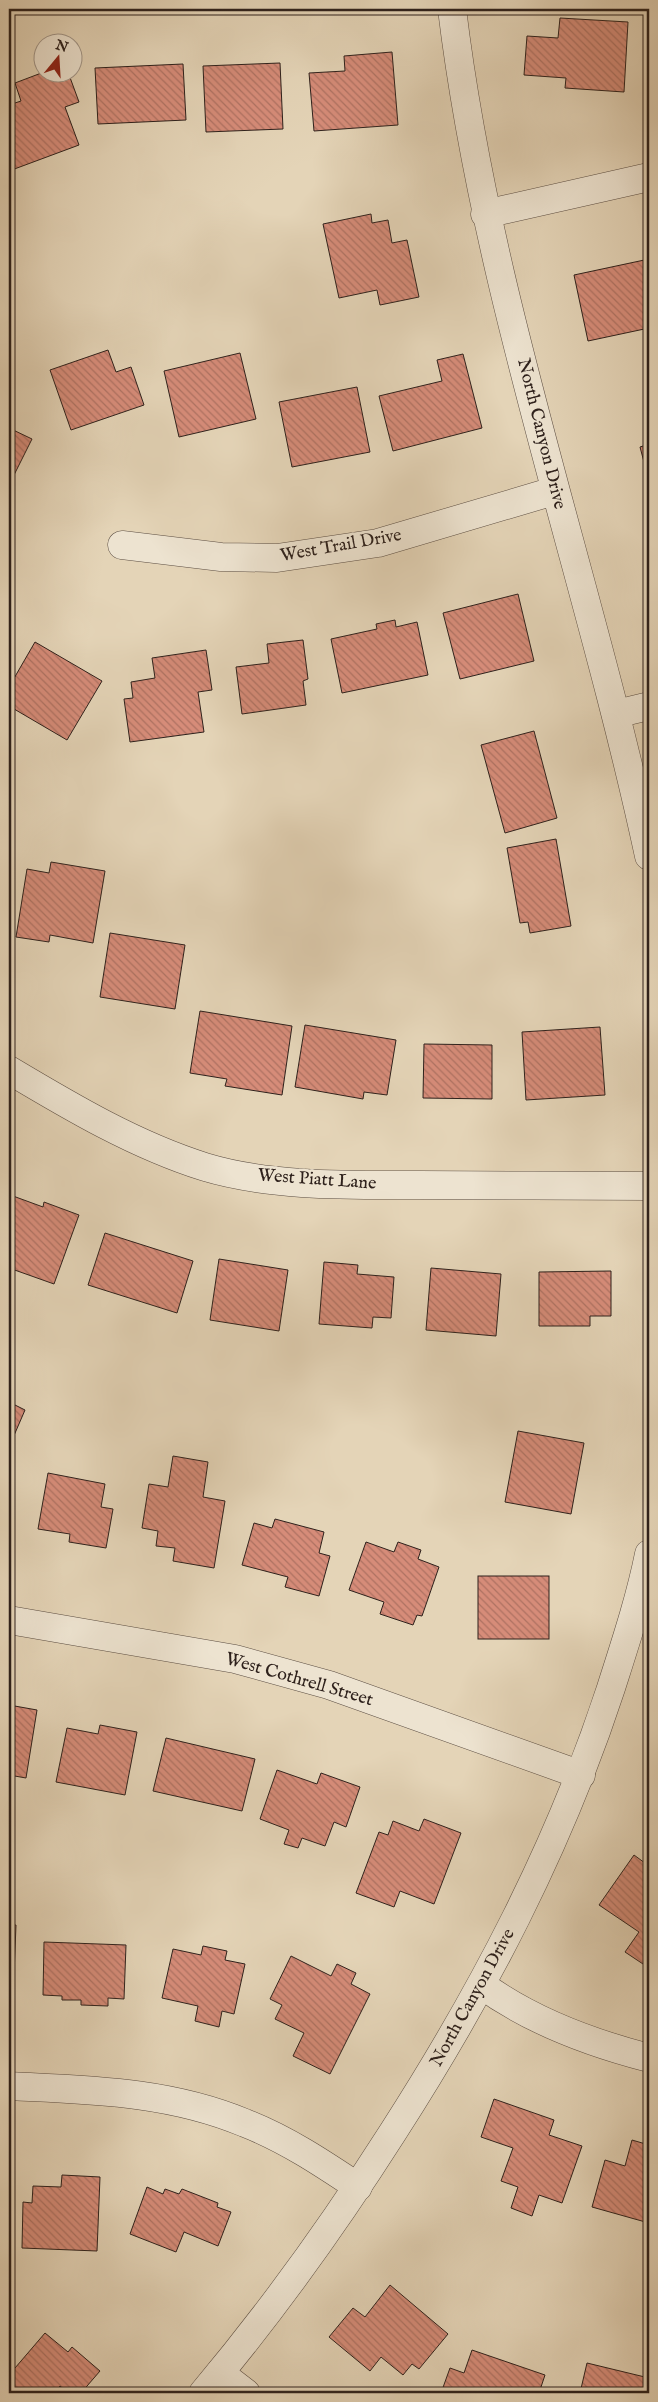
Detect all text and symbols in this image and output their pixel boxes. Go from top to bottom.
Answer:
north arrow [32,32,82,82]
text: N [52,36,70,57]
street label: North Canyon Drive [511,356,571,512]
street label: West Trail Drive [279,524,403,568]
street label: West Piatt Lane [257,1164,377,1196]
street label: West Cothrell Street [222,1648,376,1712]
street label: North Canyon Drive [425,1925,521,2071]

